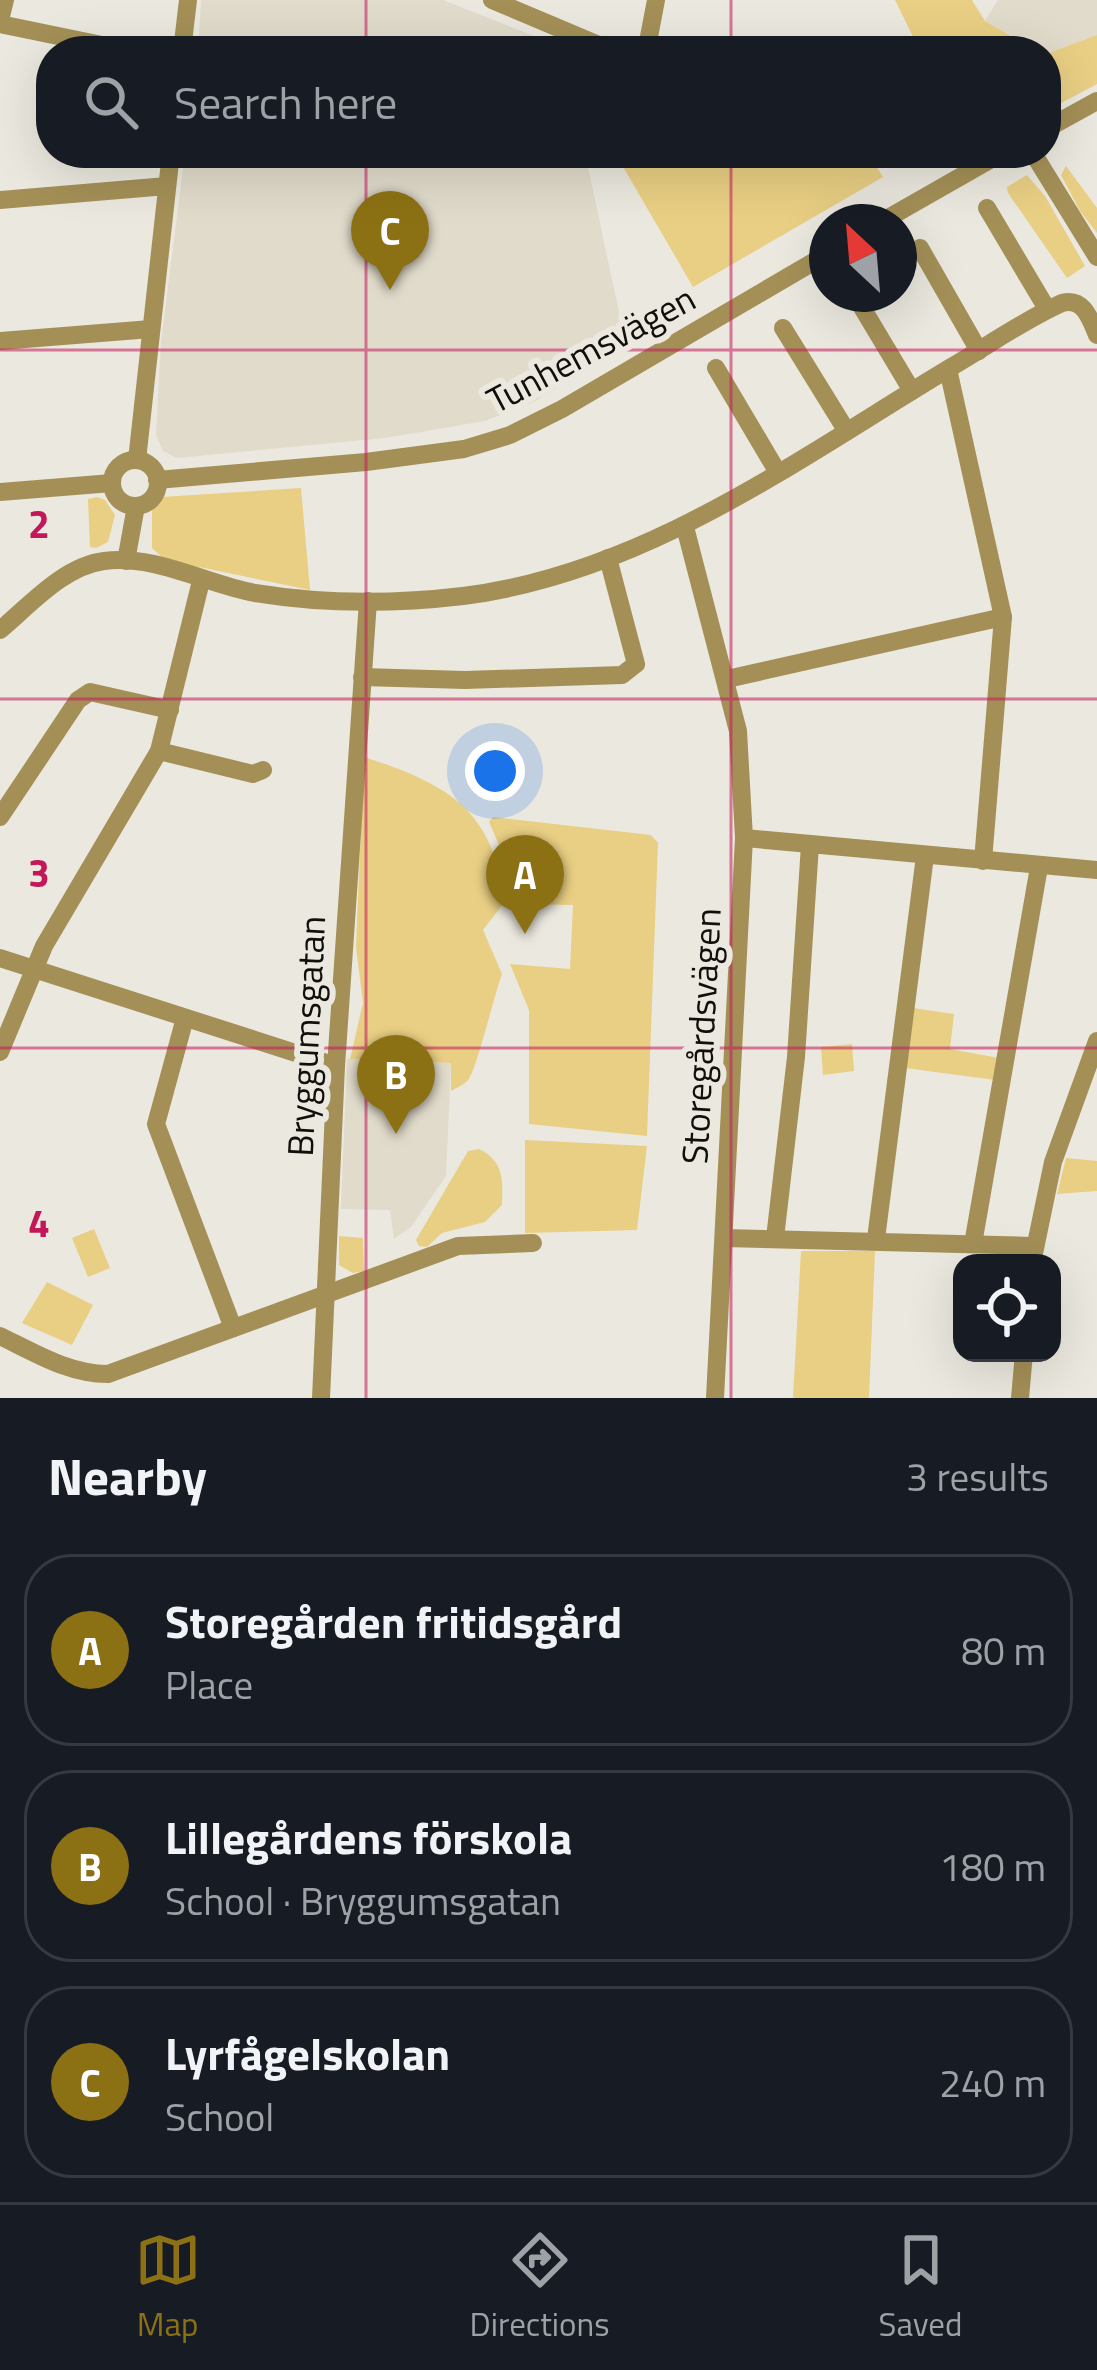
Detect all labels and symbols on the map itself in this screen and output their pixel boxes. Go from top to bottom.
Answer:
pin: C [351,191,429,290]
north arrow [809,204,917,312]
street label: Tunhemsvägen [477,270,705,427]
text: 2 [28,494,50,553]
your location [465,741,525,801]
pin: A [486,835,564,934]
text: 3 [28,843,50,902]
street label: Storegårdsvägen [666,907,735,1165]
street label: Bryggumsgatan [272,914,339,1158]
pin: B [357,1035,435,1134]
text: 4 [28,1193,50,1252]

